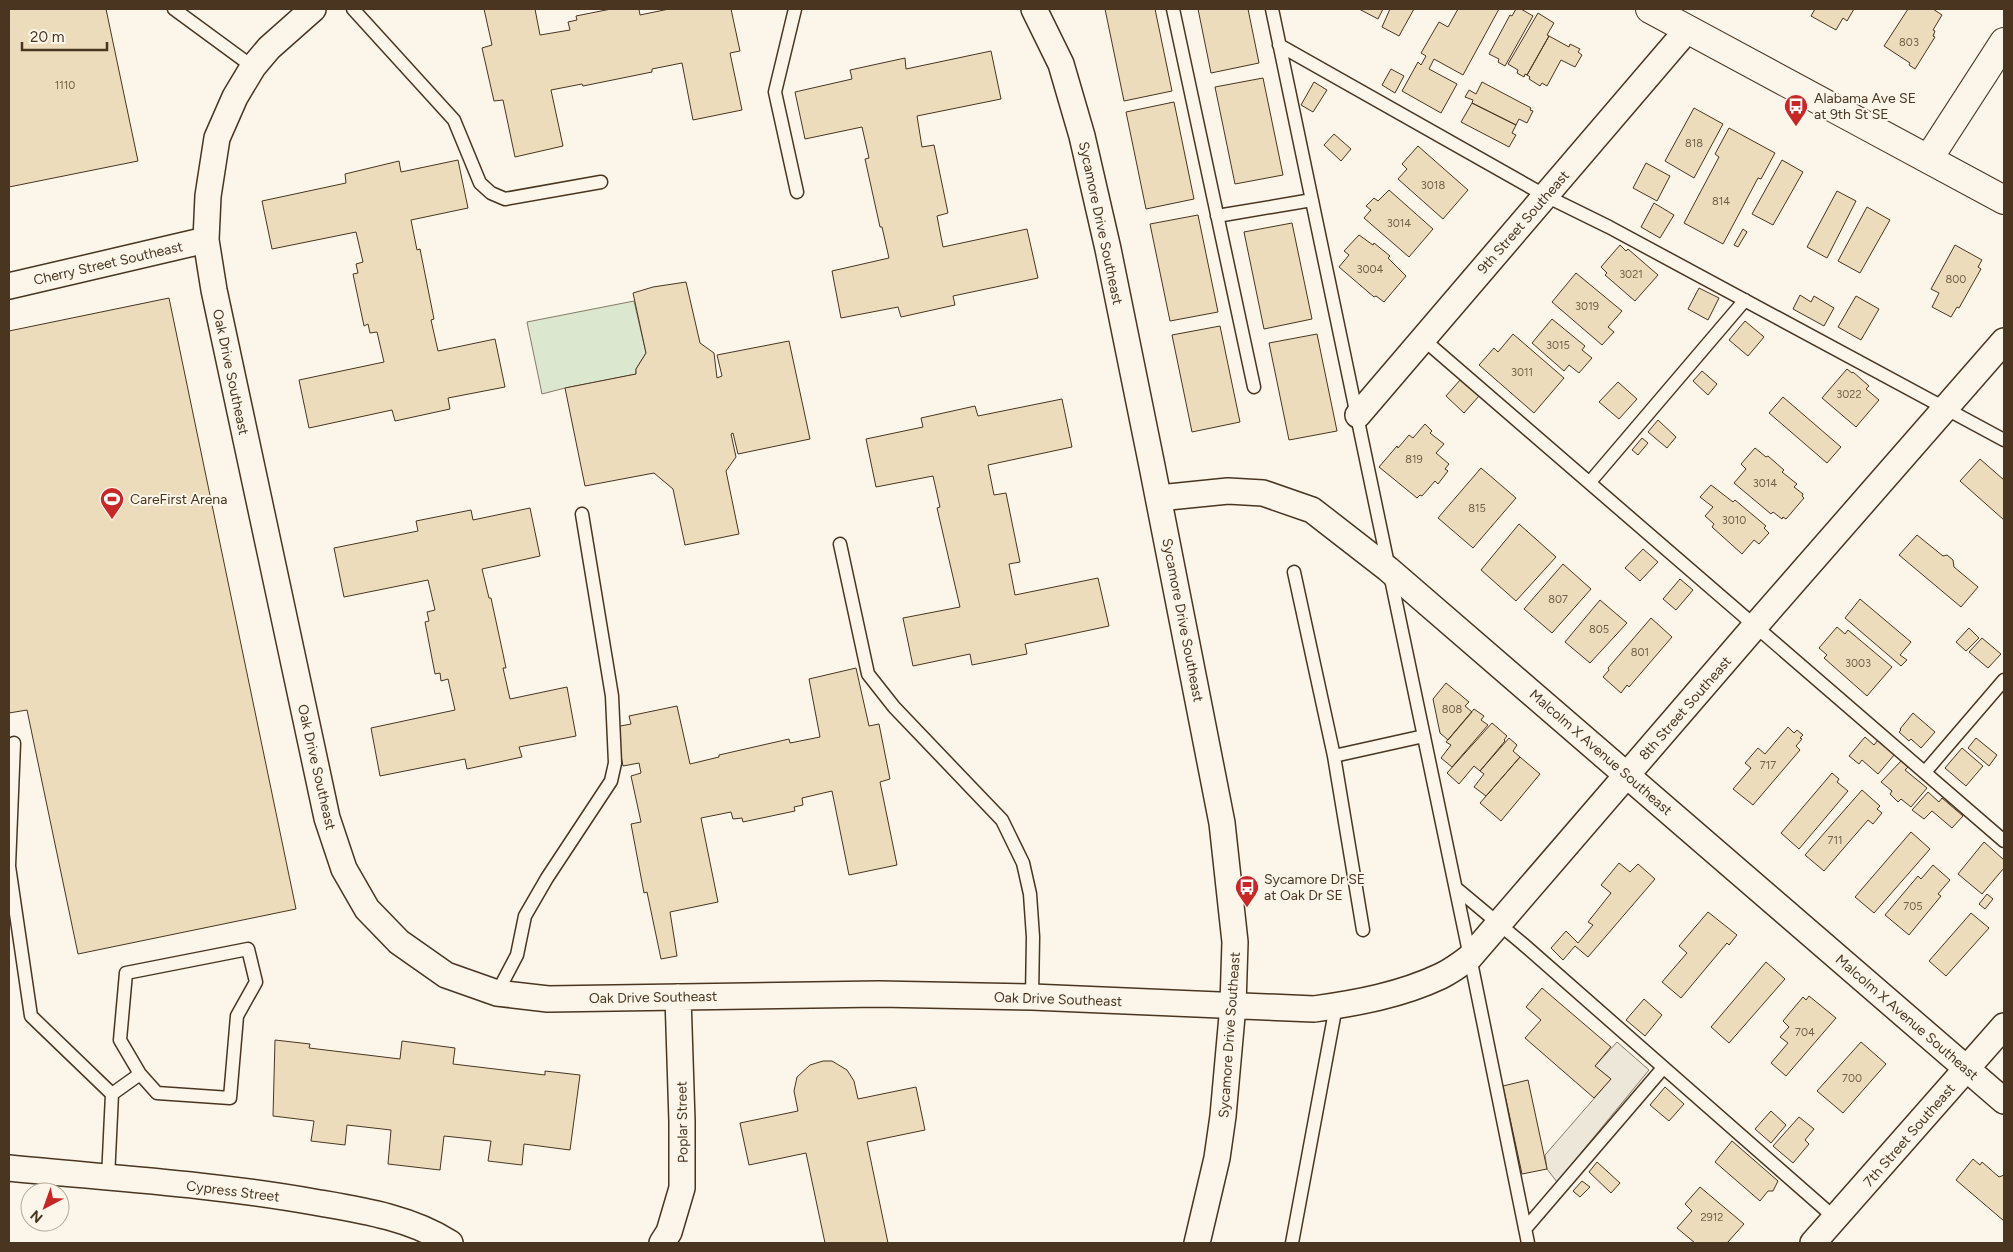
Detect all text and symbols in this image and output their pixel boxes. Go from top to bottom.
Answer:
scale bar [22,20,108,52]
text: 20 m [30,28,64,46]
house number: 803 [1899,36,1919,49]
house number: 1110 [55,79,75,92]
place label: Alabama Ave SE at 9th St SE [1814,90,1916,123]
bus stop icon: Alabama Ave SE at 9th St SE [1783,93,1809,127]
house number: 818 [1685,137,1703,150]
street label: Sycamore Drive Southeast [1075,140,1126,306]
street label: 9th Street Southeast [1474,167,1573,277]
house number: 3018 [1421,179,1445,192]
house number: 814 [1712,195,1730,208]
house number: 3014 [1387,217,1411,230]
street label: Cherry Street Southeast [32,238,184,289]
house number: 3004 [1357,263,1384,276]
house number: 3021 [1619,268,1643,281]
house number: 800 [1946,273,1966,286]
house number: 3019 [1575,300,1599,313]
street label: Oak Drive Southeast [209,308,252,437]
house number: 3015 [1546,339,1570,352]
house number: 3011 [1511,366,1533,379]
house number: 3022 [1836,388,1862,401]
house number: 819 [1405,453,1423,466]
house number: 3014 [1753,477,1777,490]
sports icon: CareFirst Arena [99,486,125,520]
place label: CareFirst Arena [130,491,227,508]
house number: 815 [1468,502,1486,515]
house number: 3010 [1722,514,1746,527]
street label: Sycamore Drive Southeast [1158,537,1207,703]
house number: 807 [1548,593,1568,606]
house number: 805 [1589,623,1609,636]
house number: 801 [1631,646,1649,659]
street label: 8th Street Southeast [1636,653,1735,764]
house number: 3003 [1845,657,1871,670]
street label: Malcolm X Avenue Southeast [1526,686,1675,819]
street label: Oak Drive Southeast [294,703,339,832]
house number: 808 [1442,703,1463,716]
house number: 717 [1760,759,1776,772]
house number: 711 [1828,834,1843,847]
place label: Sycamore Dr SE at Oak Dr SE [1264,871,1365,904]
bus stop icon: Sycamore Dr SE at Oak Dr SE [1234,874,1260,908]
house number: 705 [1903,900,1923,913]
street label: Sycamore Drive Southeast [1215,951,1244,1119]
street label: Malcolm X Avenue Southeast [1832,951,1981,1084]
street label: Oak Drive Southeast [589,988,717,1007]
street label: Oak Drive Southeast [994,989,1122,1010]
house number: 704 [1795,1026,1815,1039]
house number: 700 [1842,1072,1862,1085]
street label: 7th Street Southeast [1860,1080,1959,1190]
street label: Poplar Street [673,1081,692,1163]
street label: Cypress Street [185,1177,281,1206]
north arrow [20,1182,70,1232]
text: N [27,1206,46,1226]
house number: 2912 [1700,1211,1724,1224]

